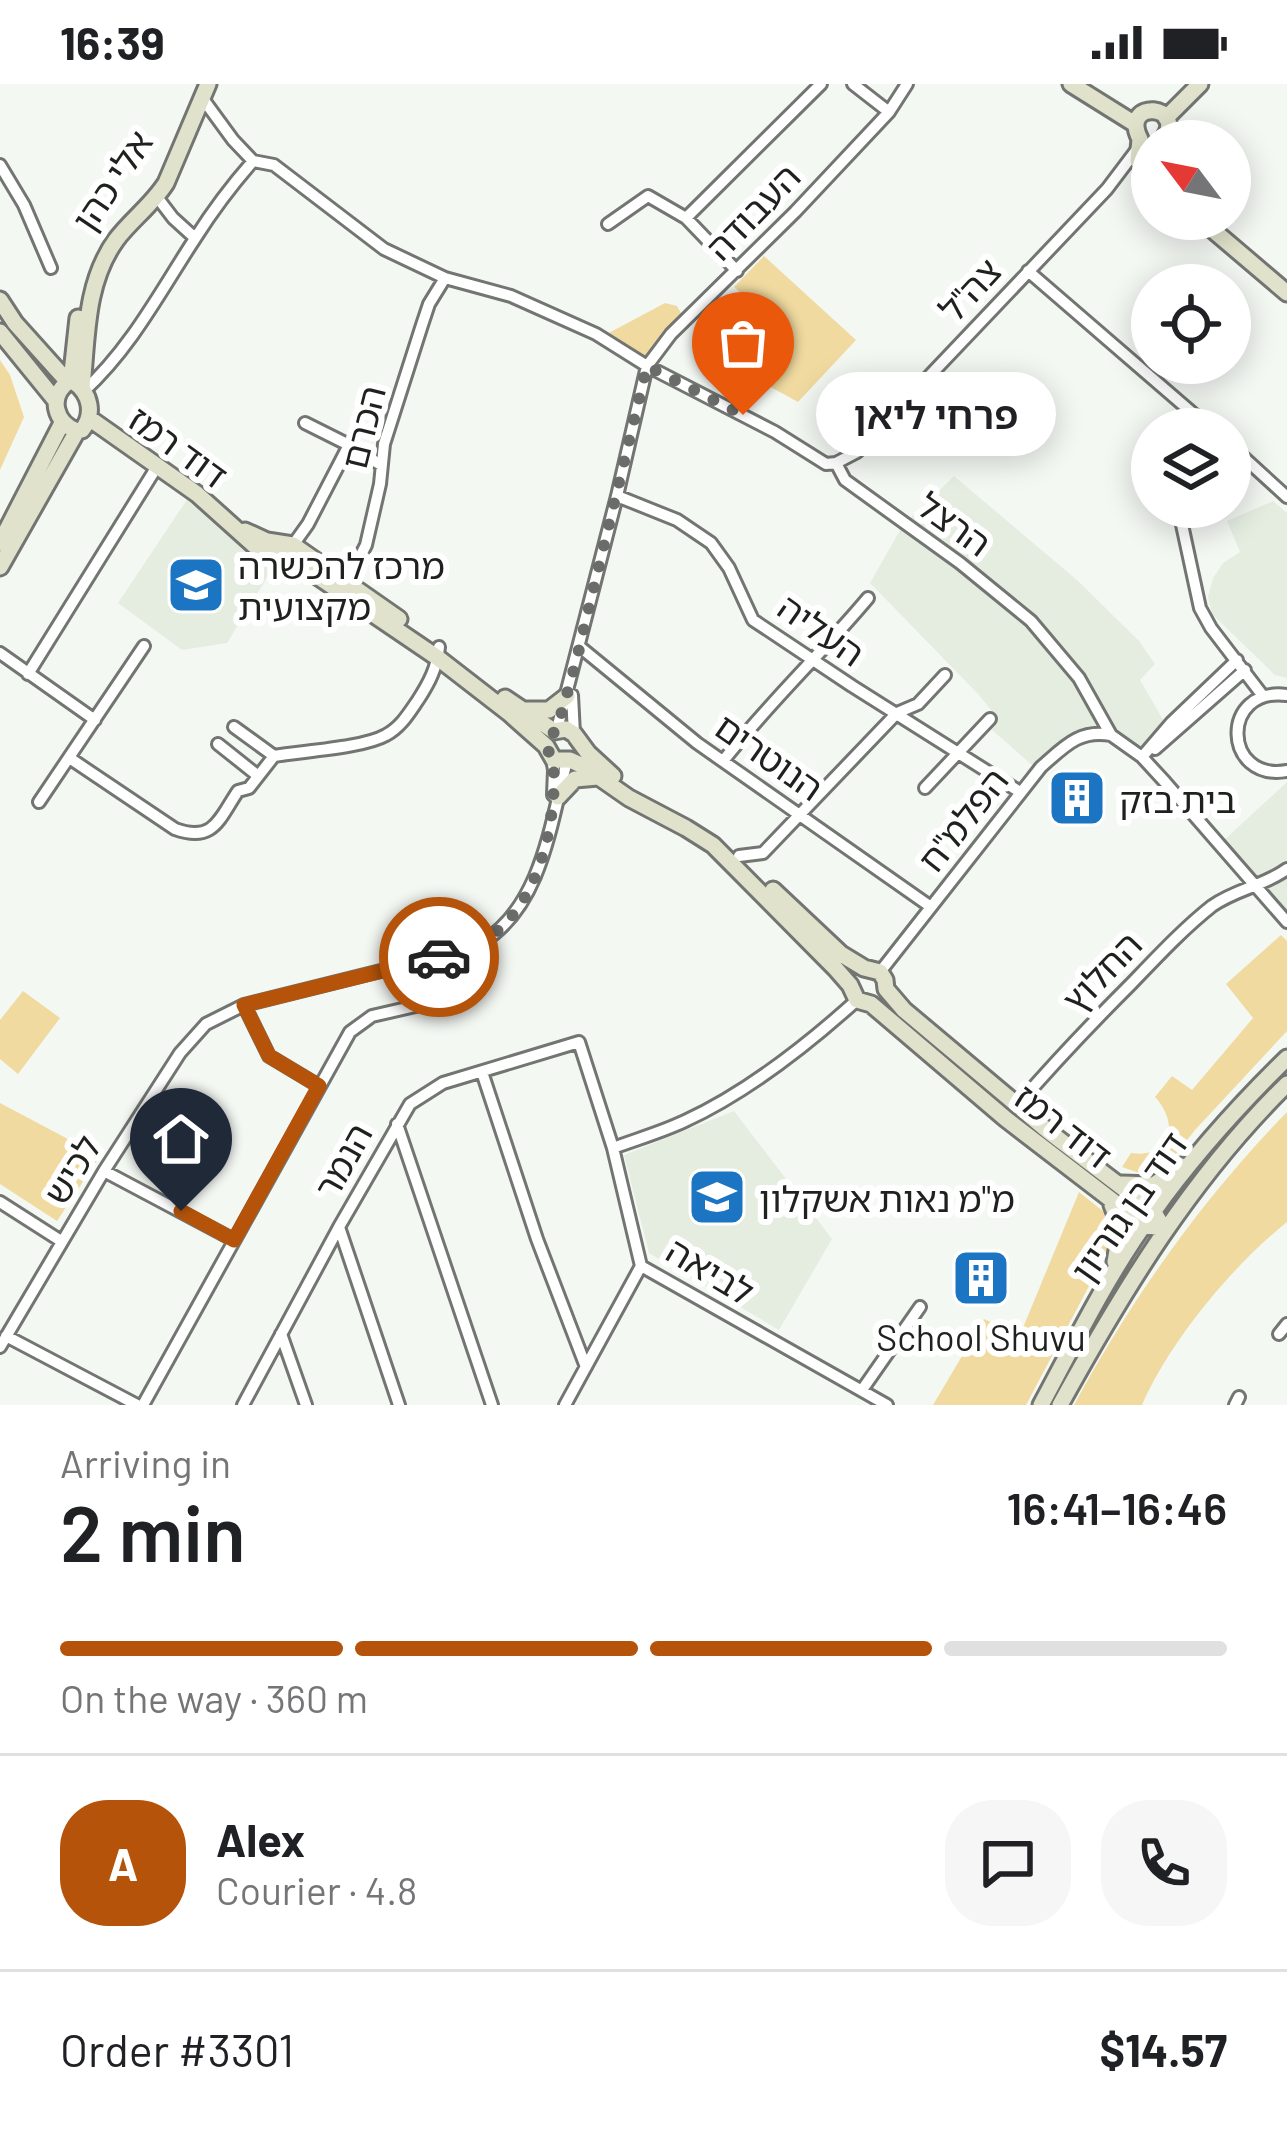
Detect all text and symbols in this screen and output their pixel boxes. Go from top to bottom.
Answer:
text: 16:39 [60,15,165,69]
north arrow [1131,120,1251,240]
map controls [1131,120,1251,528]
street label: אלי כהן [62,122,160,238]
street label: העבודה [696,154,808,268]
street label: צה"ל [929,248,1009,330]
button: locate [1131,264,1251,384]
pin [692,292,794,415]
icon: bag [710,310,776,376]
callout: פרחי ליאן [815,373,1055,457]
street label: הכרם [331,381,393,473]
text: פרחי ליאן [854,390,1018,437]
street label: דוד רמז [121,396,237,496]
button: layers [1131,408,1251,528]
street label: הרצל [910,482,1000,564]
place label: מרכז להכשרה מקצועית [238,543,445,627]
school or university icon: מרכז להכשרה מקצועית [165,554,227,616]
street label: העליה [771,584,873,674]
street label: הנוטרים [708,703,832,809]
street label: הפלמ"ח [908,759,1016,879]
building icon: בית בזק [1046,767,1108,829]
place label: בית בזק [1119,777,1236,820]
courier [379,897,499,1017]
street label: החלוץ [1053,922,1149,1020]
icon: car [406,924,472,990]
street label: דוד רמז [1007,1074,1121,1176]
pin [130,1088,232,1211]
icon: home [148,1106,214,1172]
street label: הנמר [304,1115,380,1205]
street label: דוד בן גוריון [1061,1123,1195,1289]
street label: לכיש [33,1127,109,1211]
school or university icon: מ"מ נאות אשקלון [686,1166,748,1228]
place label: מ"מ נאות אשקלון [759,1176,1015,1219]
street label: לביאה [660,1227,762,1313]
building icon: School Shuvu [950,1247,1012,1309]
place label: School Shuvu [876,1315,1086,1358]
text: Arriving in [60,1439,231,1486]
text: 16:41–16:46 [1007,1480,1227,1534]
text: 2 min [60,1484,246,1578]
text: On the way · 360 m [60,1674,368,1721]
button: chat [945,1800,1071,1926]
button: phone [1101,1800,1227,1926]
text: Alex [216,1812,305,1866]
text: A [108,1836,138,1890]
text: Courier · 4.8 [216,1866,417,1913]
text: Order #3301 [60,2022,294,2076]
text: $14.57 [1099,2022,1227,2076]

